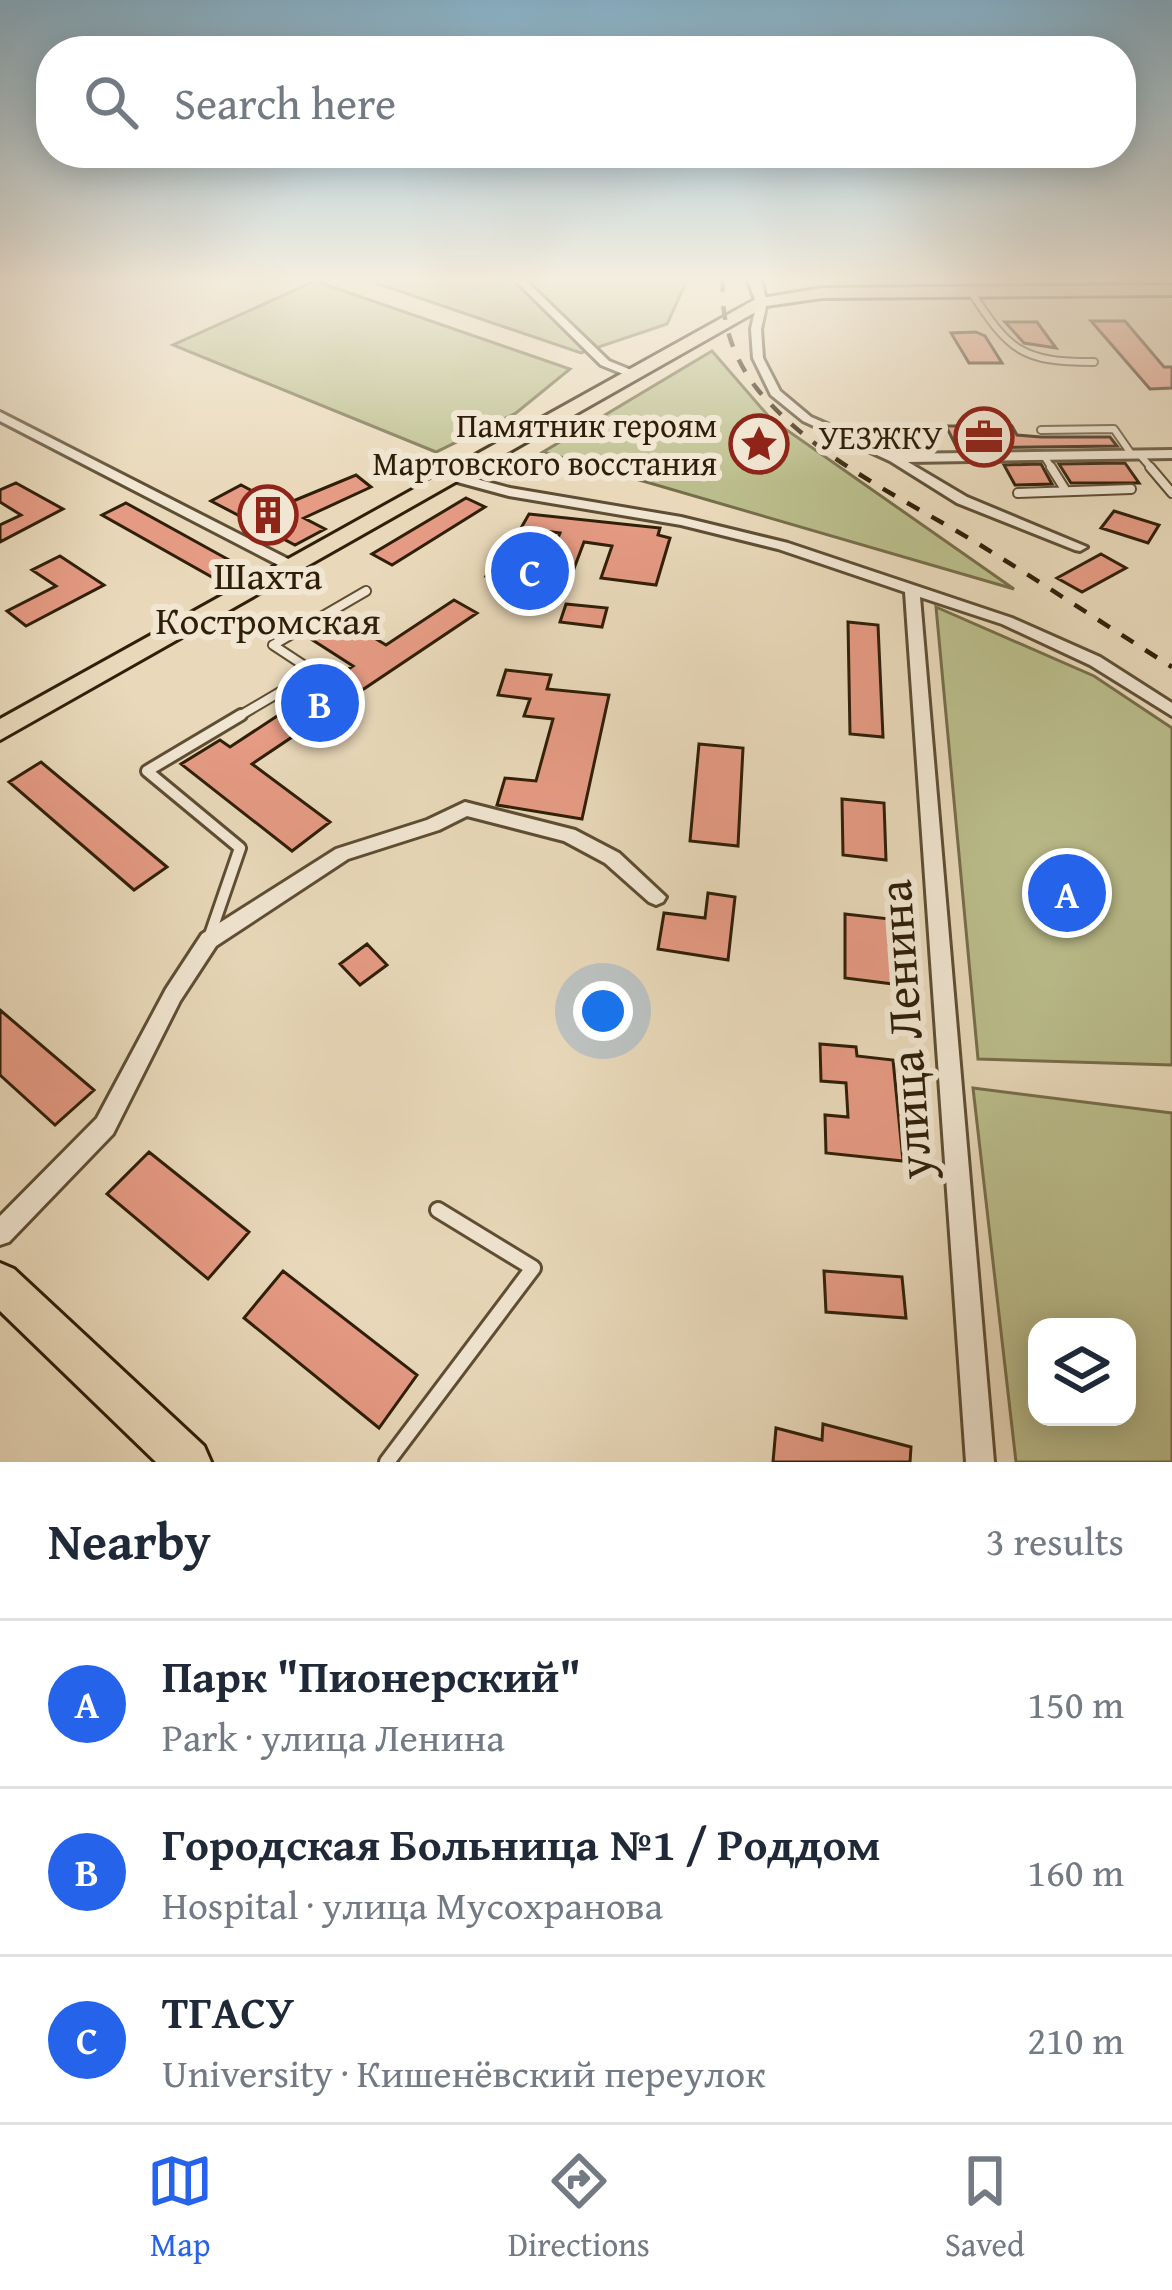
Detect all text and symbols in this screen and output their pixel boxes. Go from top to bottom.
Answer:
search box [36,36,1136,168]
icon: search [78,69,144,135]
text: Search here [174,70,396,135]
place label: Памятник героям Мартовского восстания [373,401,717,487]
office icon: УЕЗЖКУ [953,406,1015,468]
place icon: Памятник героям Мартовского восстания [728,413,790,475]
place label: УЕЗЖКУ [818,413,943,461]
building icon: Шахта Костромская [237,484,299,546]
pin: C [491,526,569,616]
place label: Шахта Костромская [156,546,380,648]
pin: B [281,658,359,748]
pin: A [1028,848,1106,938]
street label: улица Ленина [858,878,949,1183]
your location [573,981,633,1041]
map controls [1028,1318,1136,1426]
button: layers [1028,1318,1136,1426]
text: Nearby [48,1503,211,1578]
text: 3 results [986,1512,1124,1569]
text: Парк "Пионерский" [162,1643,581,1708]
text: A [75,1675,99,1732]
text: 150 m [1027,1675,1124,1732]
text: Park · улица Ленина [162,1708,505,1765]
text: Городская Больница №1 / Роддом [162,1811,880,1876]
text: B [75,1843,99,1900]
text: 160 m [1027,1843,1124,1900]
text: Hospital · улица Мусохранова [162,1876,663,1933]
text: ТГАСУ [162,1979,294,2044]
text: C [76,2011,98,2068]
text: 210 m [1027,2011,1124,2068]
text: University · Кишенёвский переулок [162,2044,766,2101]
tab: Map [147,2148,213,2268]
tab: Directions [508,2148,650,2268]
tab: Saved [945,2148,1025,2268]

